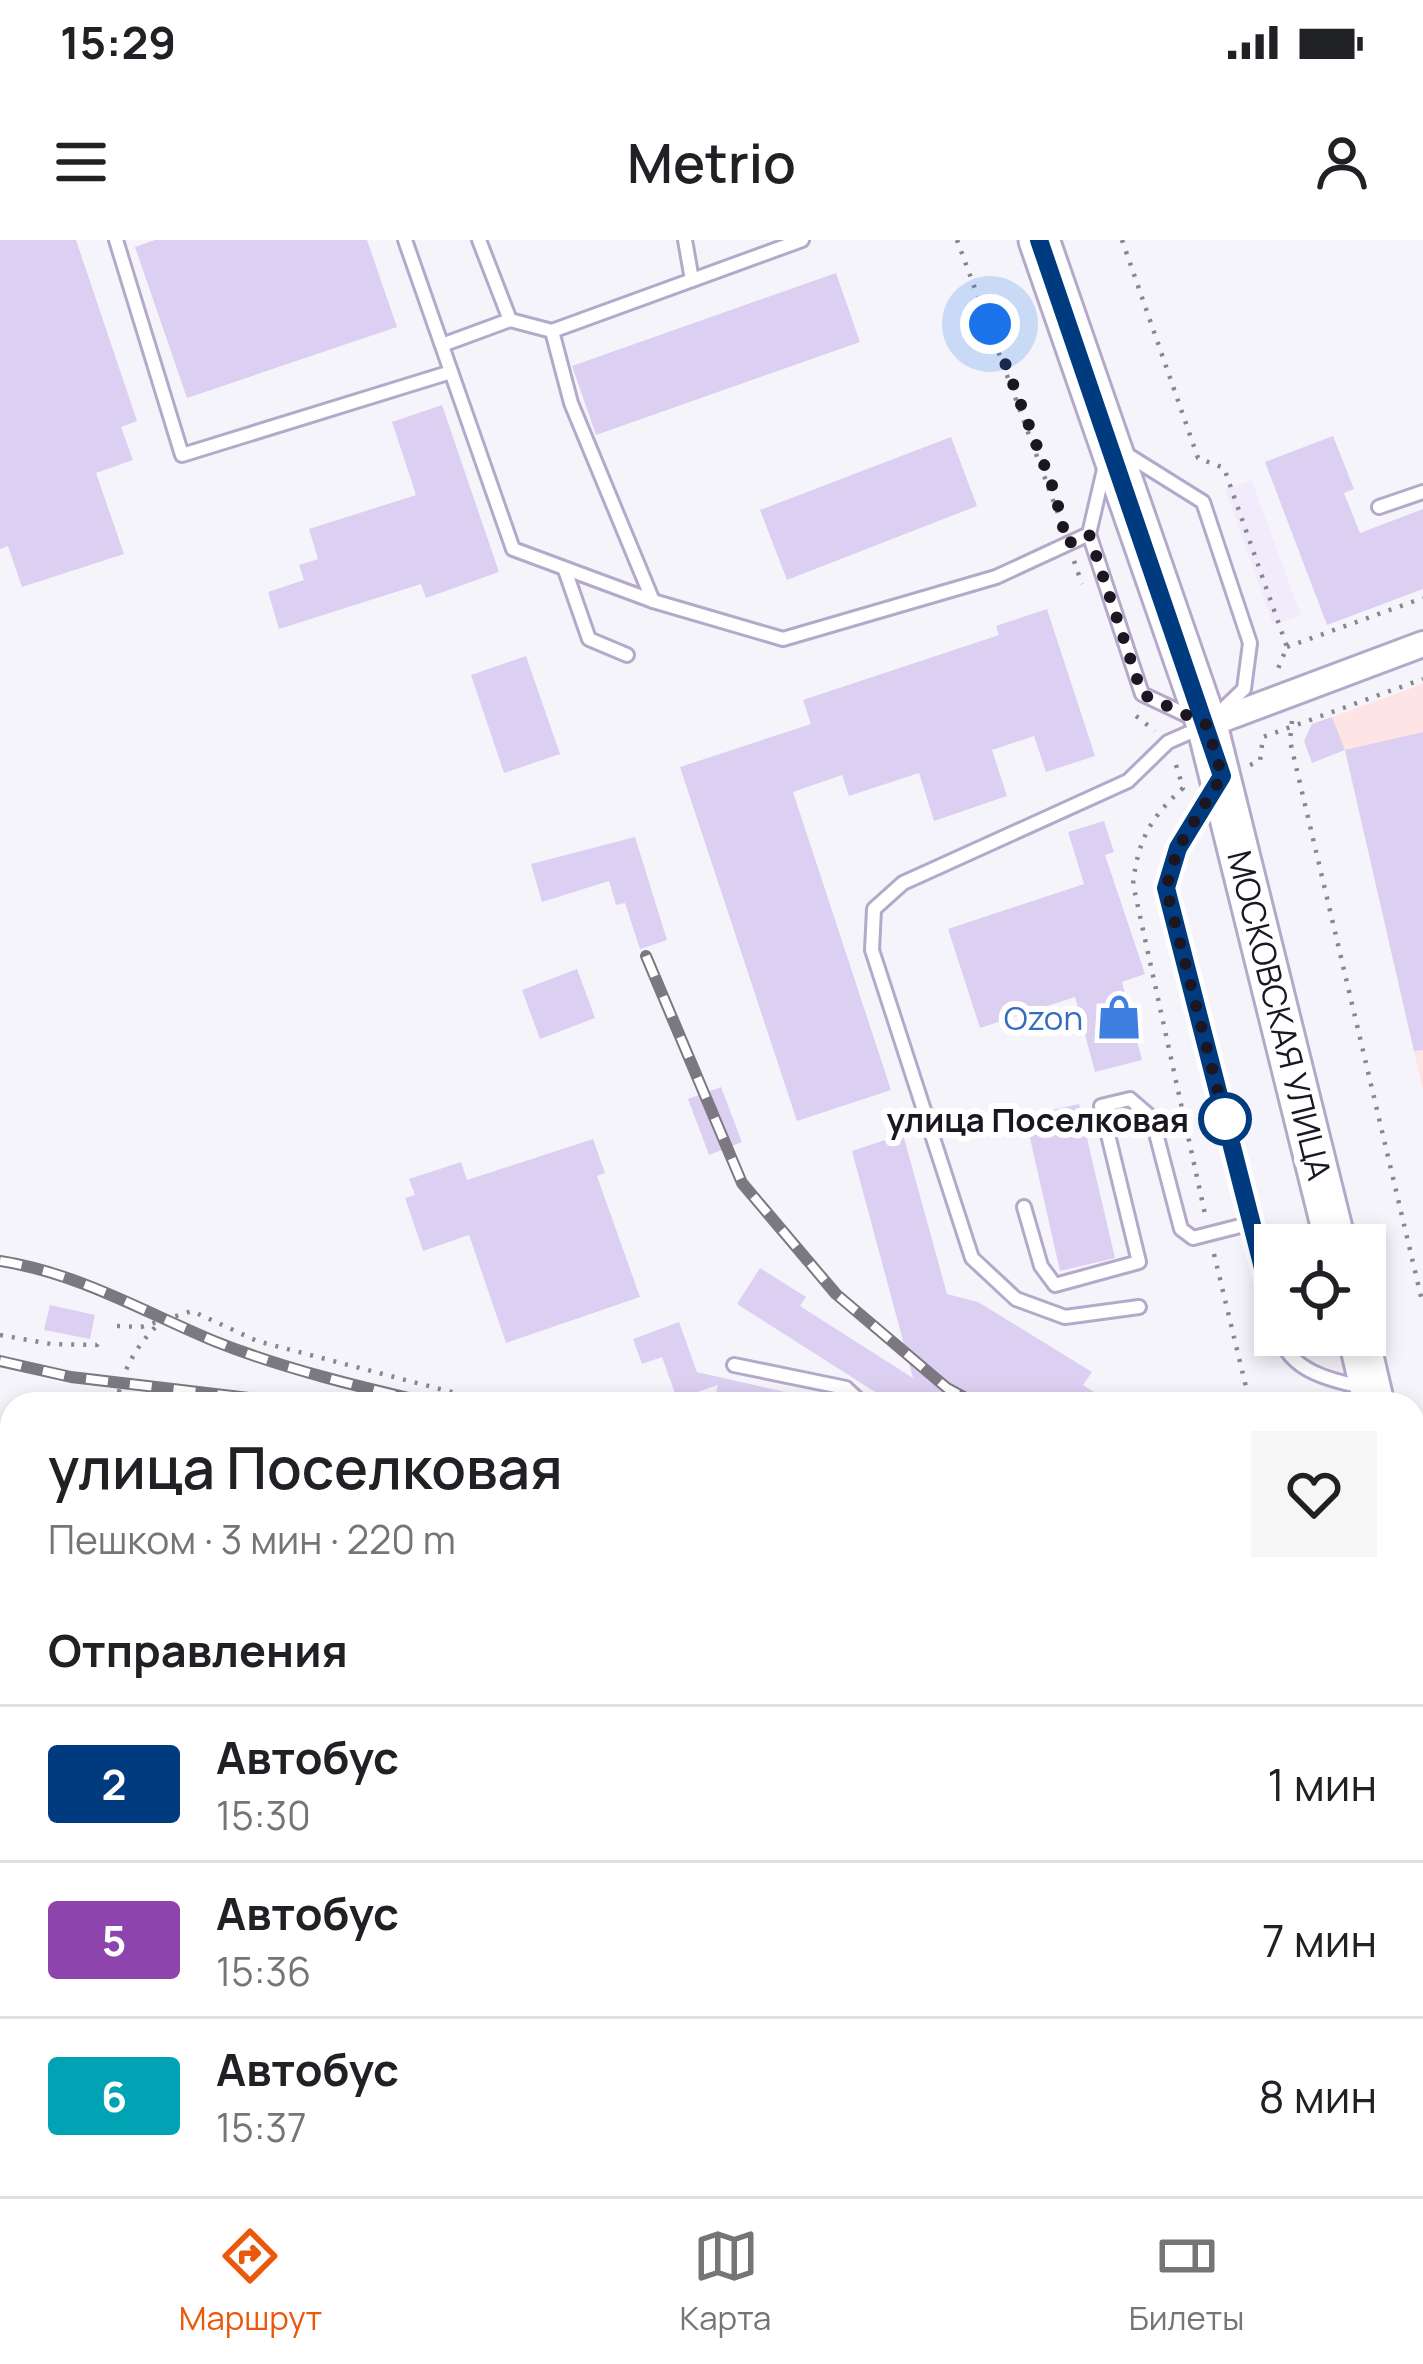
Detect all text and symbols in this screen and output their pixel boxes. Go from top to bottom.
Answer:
text: 15:29 [60,11,176,73]
text: Metrio [627,125,796,199]
icon: menu [48,129,114,195]
icon: person [1309,129,1375,195]
your location [960,294,1020,354]
street label: МОСКОВСКАЯ УЛИЦА [1217,846,1343,1184]
shop icon: Ozon [1094,992,1144,1042]
place label: Ozon [1004,995,1083,1040]
marker: улица Поселковая [1200,1094,1250,1144]
place label: улица Поселковая [886,1097,1189,1142]
map controls [1254,1224,1386,1356]
button: locate [1254,1224,1386,1356]
text: улица Поселковая [48,1428,563,1506]
button: heart [1251,1431,1377,1557]
text: Пешком · 3 мин · 220 m [48,1512,456,1566]
text: Отправления [48,1619,348,1681]
text: Автобус [216,1726,399,1788]
text: 1 мин [1267,1753,1377,1815]
text: 2 [101,1755,127,1813]
text: 15:30 [216,1788,311,1842]
text: Автобус [216,1882,399,1944]
text: 7 мин [1262,1909,1377,1971]
text: 5 [102,1911,126,1969]
text: 15:36 [216,1944,311,1998]
text: Автобус [216,2038,399,2100]
text: 8 мин [1259,2065,1377,2127]
text: 6 [101,2067,127,2125]
text: 15:37 [216,2100,307,2154]
tab: Маршрут [179,2223,322,2340]
tab: Карта [680,2223,771,2340]
tab: Билеты [1129,2223,1244,2340]

